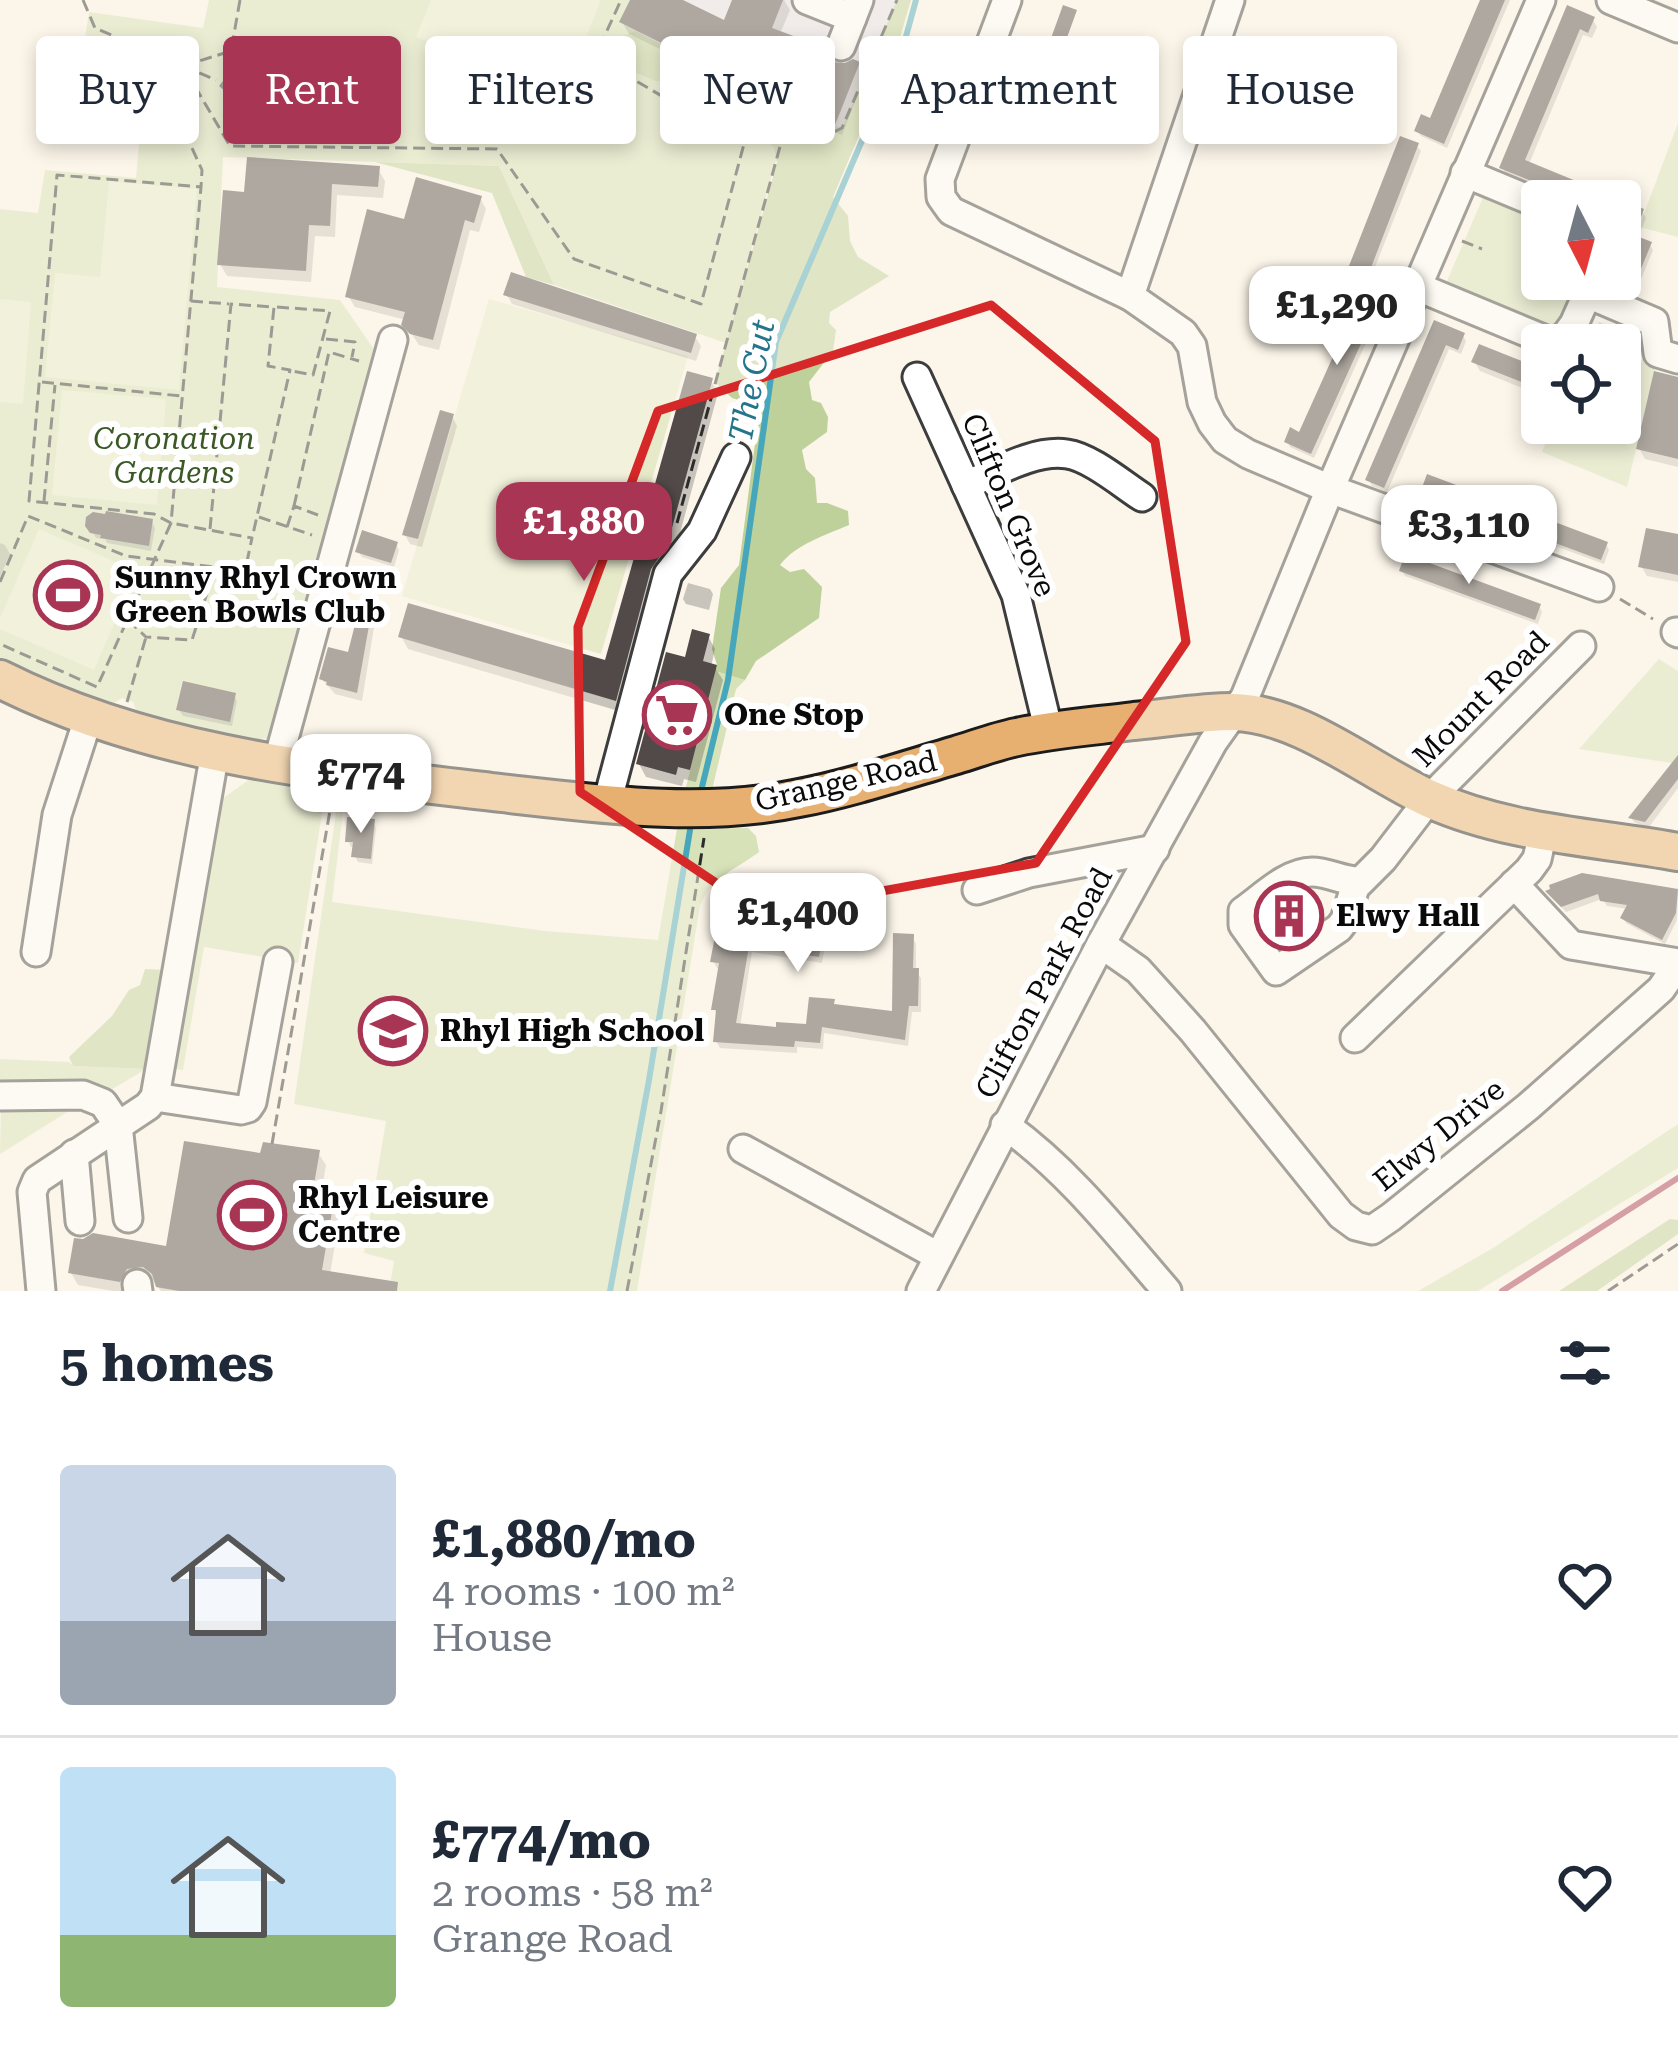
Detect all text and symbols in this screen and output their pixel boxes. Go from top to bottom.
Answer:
chip: Buy [36,36,199,144]
chip: Rent [223,36,401,144]
chip: Filters [425,36,636,144]
chip: New [660,36,835,144]
chip: Apartment [859,36,1159,144]
chip: House [1183,36,1397,144]
north arrow [1521,180,1641,300]
map controls [1521,180,1641,444]
pin: £1,290 [1239,266,1435,368]
text: £1,290 [1276,282,1398,328]
water label: The Cut [721,316,783,446]
button: locate [1521,324,1641,444]
street label: Clifton Grove [955,408,1064,602]
park label: Coronation Gardens [93,421,255,490]
pin: £1,880 [486,482,682,584]
pin: £3,110 [1371,485,1567,587]
text: £1,880 [523,498,645,544]
text: £3,110 [1408,501,1530,547]
sports icon: Sunny Rhyl Crown Green Bowls Club [33,560,103,630]
place label: Sunny Rhyl Crown Green Bowls Club [115,560,397,629]
street label: Mount Road [1406,624,1556,774]
supermarket icon: One Stop [642,680,712,750]
place label: One Stop [724,697,864,732]
pin: £774 [290,734,432,836]
street label: Grange Road [752,743,940,818]
text: £774 [317,750,405,796]
street label: Clifton Park Road [968,861,1119,1104]
pin: £1,400 [700,873,896,975]
building icon: Elwy Hall [1254,881,1324,951]
text: £1,400 [737,889,859,935]
place label: Elwy Hall [1336,898,1480,933]
school or university icon: Rhyl High School [358,996,428,1066]
place label: Rhyl High School [440,1013,704,1048]
street label: Elwy Drive [1366,1071,1511,1198]
sports icon: Rhyl Leisure Centre [217,1180,287,1250]
place label: Rhyl Leisure Centre [298,1180,489,1249]
icon: filters [1552,1330,1618,1396]
text: 5 homes [60,1334,274,1393]
text: £1,880/mo [432,1510,696,1569]
icon: home [156,1513,300,1657]
icon: heart [1552,1552,1618,1618]
text: 4 rooms · 100 m² [432,1569,735,1615]
text: House [432,1615,552,1661]
text: £774/mo [432,1811,651,1870]
icon: home [156,1815,300,1959]
icon: heart [1552,1854,1618,1920]
text: 2 rooms · 58 m² [432,1870,713,1916]
text: Grange Road [432,1916,673,1962]

